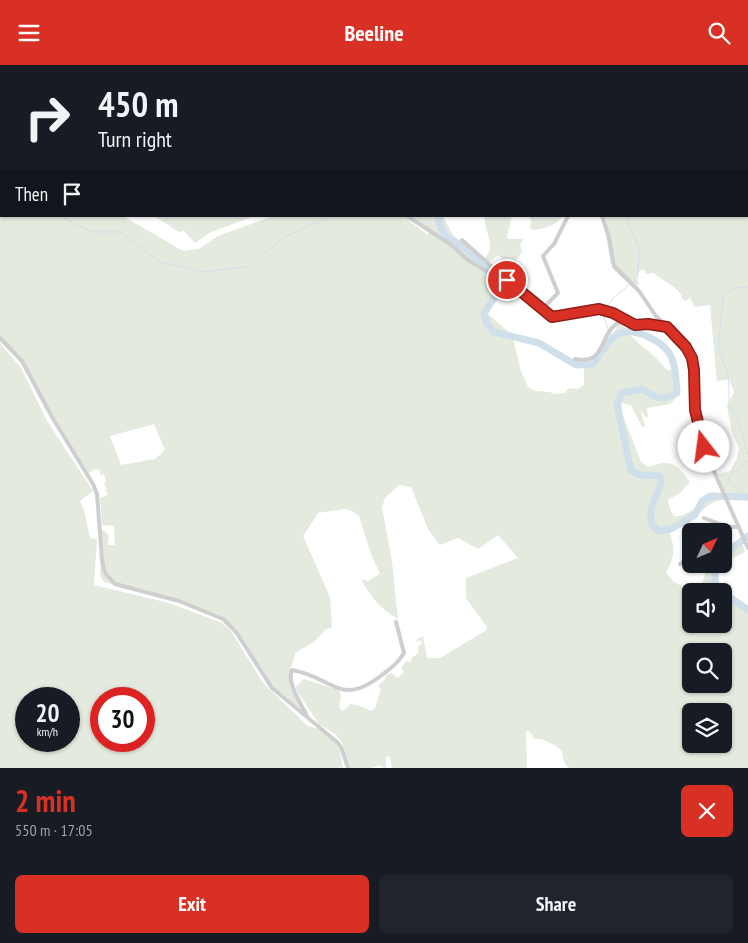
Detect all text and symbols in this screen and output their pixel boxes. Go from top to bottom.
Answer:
icon: menu [15,19,43,47]
text: Beeline [344,19,404,47]
icon: search [705,19,733,47]
text: 450 m [98,81,179,127]
icon: right [15,85,80,150]
text: Turn right [98,125,172,153]
icon: arrive [58,180,86,208]
text: Then [15,182,48,206]
pin [486,259,528,301]
icon: arrive [493,266,521,294]
position arrow [677,420,729,472]
north arrow [682,523,732,573]
map controls [682,523,732,753]
button: sound [682,583,732,633]
button: search [682,643,732,693]
speed limit sign: 30 [90,687,155,752]
text: 20 [36,697,59,729]
button: layers [682,703,732,753]
text: km/h [37,724,58,739]
text: 2 min [15,781,76,820]
button: close [681,785,733,837]
text: 550 m · 17:05 [15,820,93,840]
button: Exit [15,875,369,933]
button: Share [379,875,733,933]

